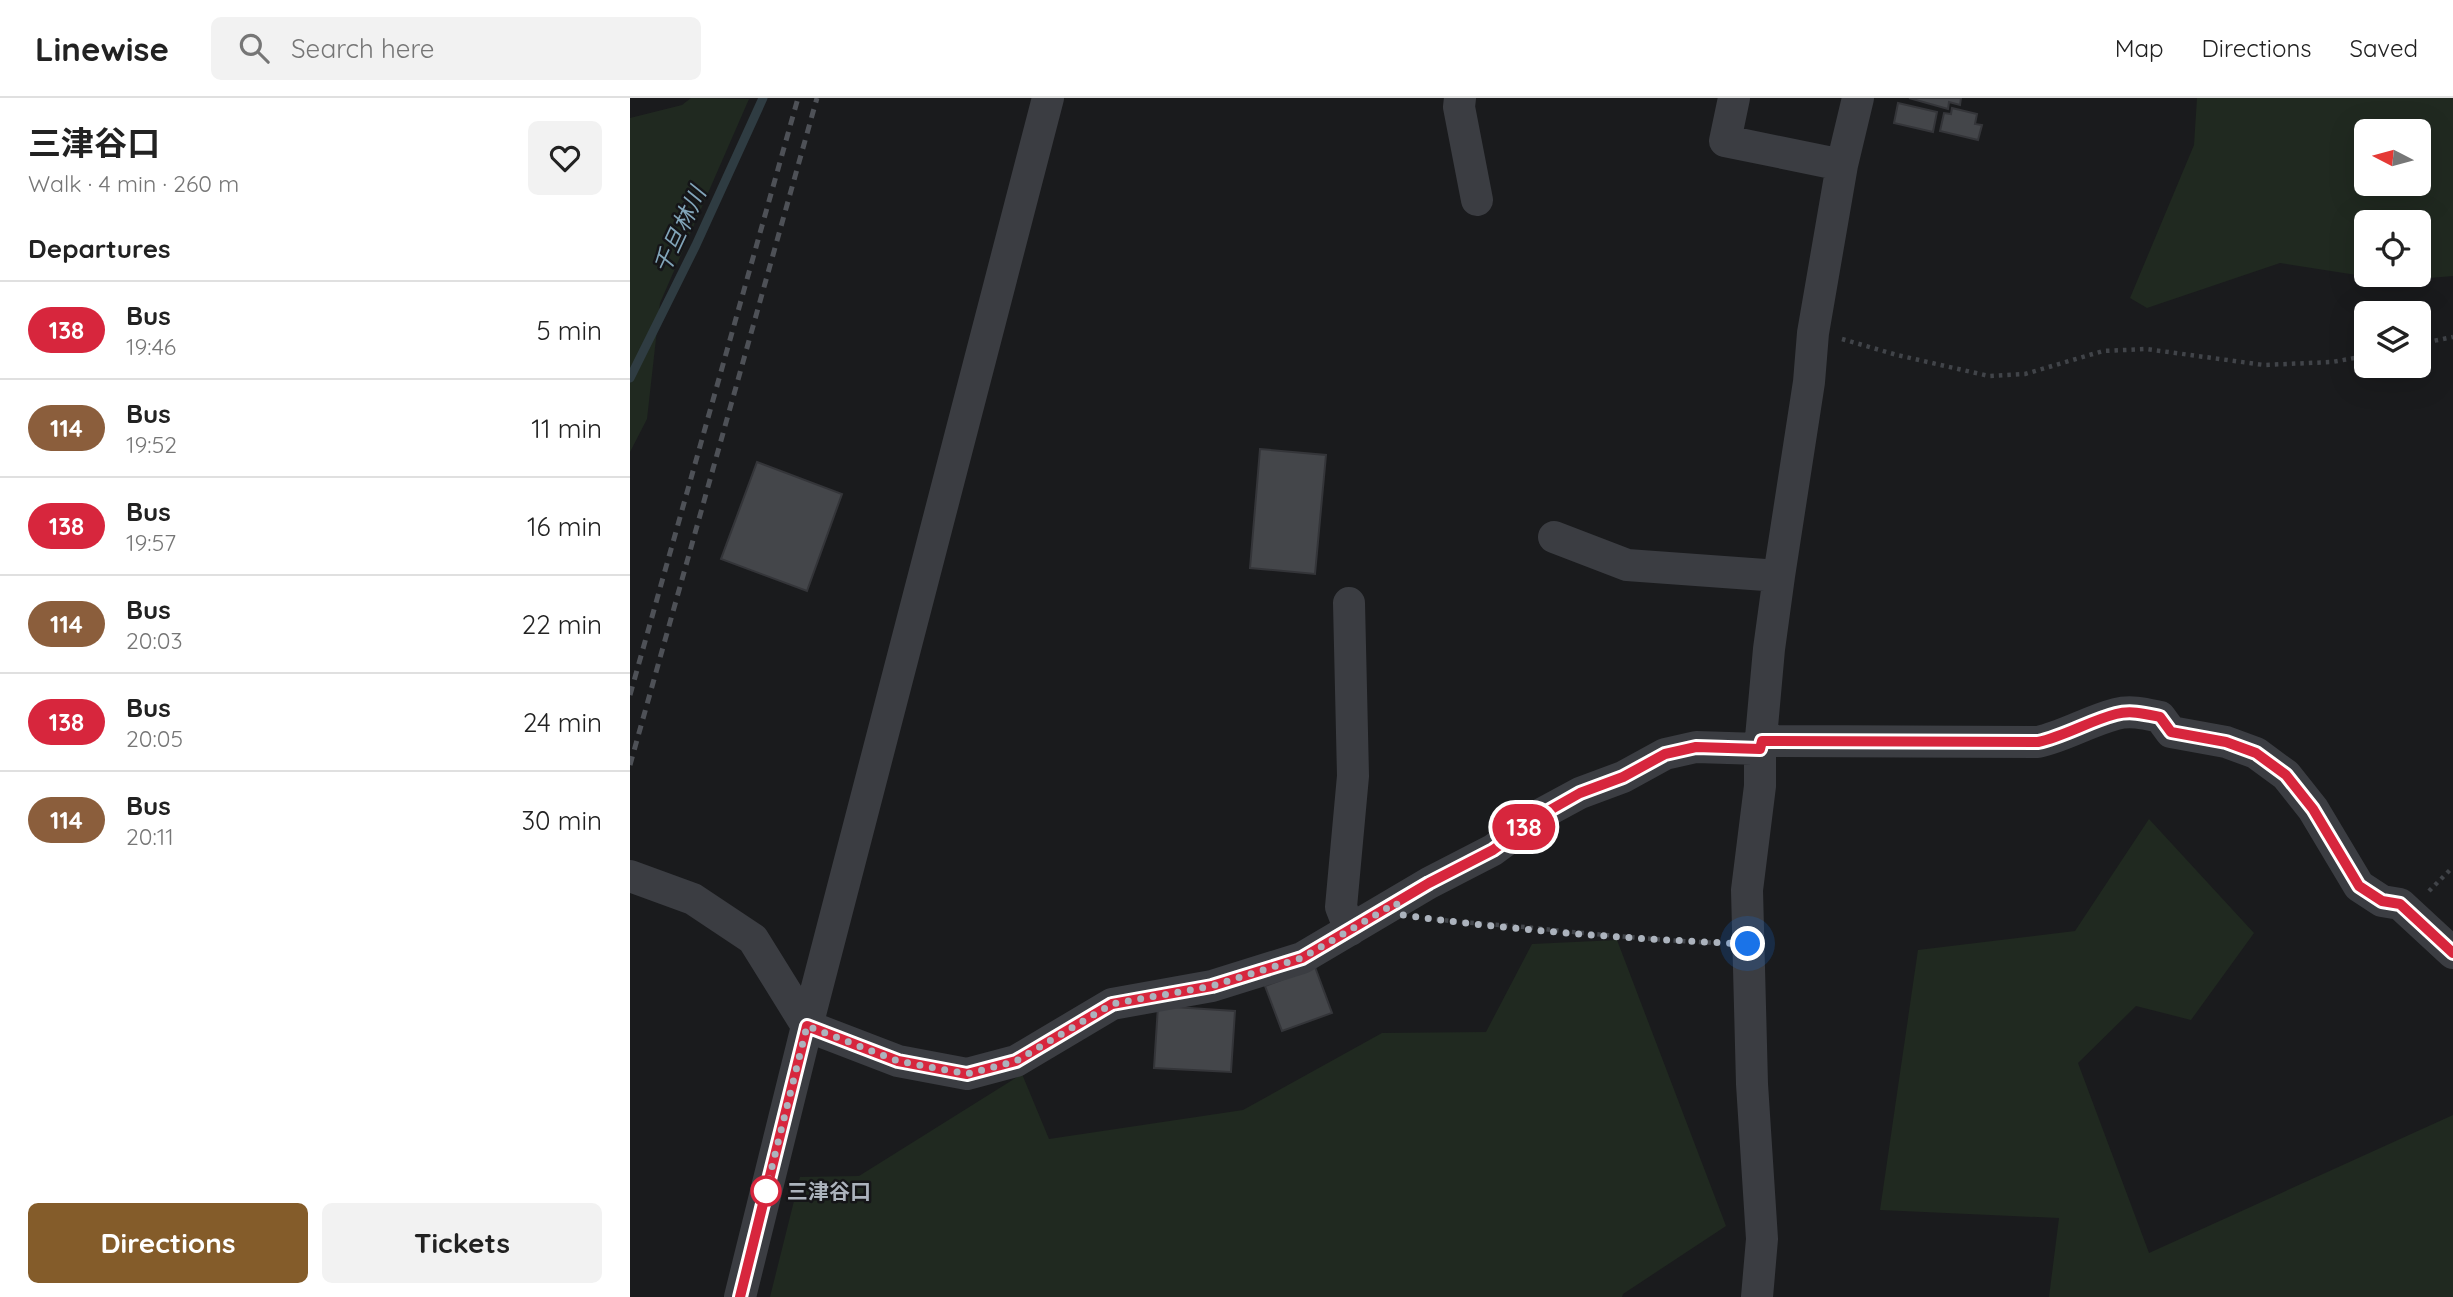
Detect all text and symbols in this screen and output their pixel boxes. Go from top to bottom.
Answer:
search box [211,17,701,80]
text: Linewise [35,28,169,69]
icon: search [235,29,273,67]
text: Search here [291,32,435,65]
text: Map [2115,33,2164,63]
text: Directions [2202,33,2312,63]
text: Saved [2350,33,2418,63]
north arrow [2354,119,2431,196]
map controls [2354,119,2431,378]
button: heart [528,121,602,195]
text: 三津谷口 [28,122,160,163]
text: Walk · 4 min · 260 m [28,169,239,198]
water label: 千旦林川 [646,179,713,278]
button: locate [2354,210,2431,287]
text: Departures [28,232,171,265]
text: Bus [126,299,171,332]
button: layers [2354,301,2431,378]
text: 5 min [536,314,602,347]
text: 138 [49,315,84,345]
text: 19:46 [126,332,176,361]
text: Bus [126,397,171,430]
text: 11 min [531,412,602,445]
text: 114 [50,413,83,443]
text: 19:52 [126,430,177,459]
text: Bus [126,495,171,528]
text: 16 min [527,510,602,543]
text: 138 [49,511,84,541]
text: 19:57 [126,528,176,557]
text: Bus [126,593,171,626]
text: 22 min [522,608,602,641]
text: 114 [50,609,83,639]
text: 20:03 [126,626,182,655]
text: Bus [126,691,171,724]
text: 24 min [523,706,602,739]
text: 138 [49,707,84,737]
text: 20:05 [126,724,183,753]
text: Bus [126,789,171,822]
text: 30 min [522,804,602,837]
line badge: 138 [1484,804,1564,850]
text: 114 [50,805,83,835]
text: 138 [1506,812,1542,842]
text: 20:11 [126,822,174,851]
your location [1730,926,1765,961]
marker: 三津谷口 [751,1176,781,1206]
place label: 三津谷口 [787,1178,871,1204]
button: Directions [28,1203,308,1283]
button: Tickets [322,1203,602,1283]

